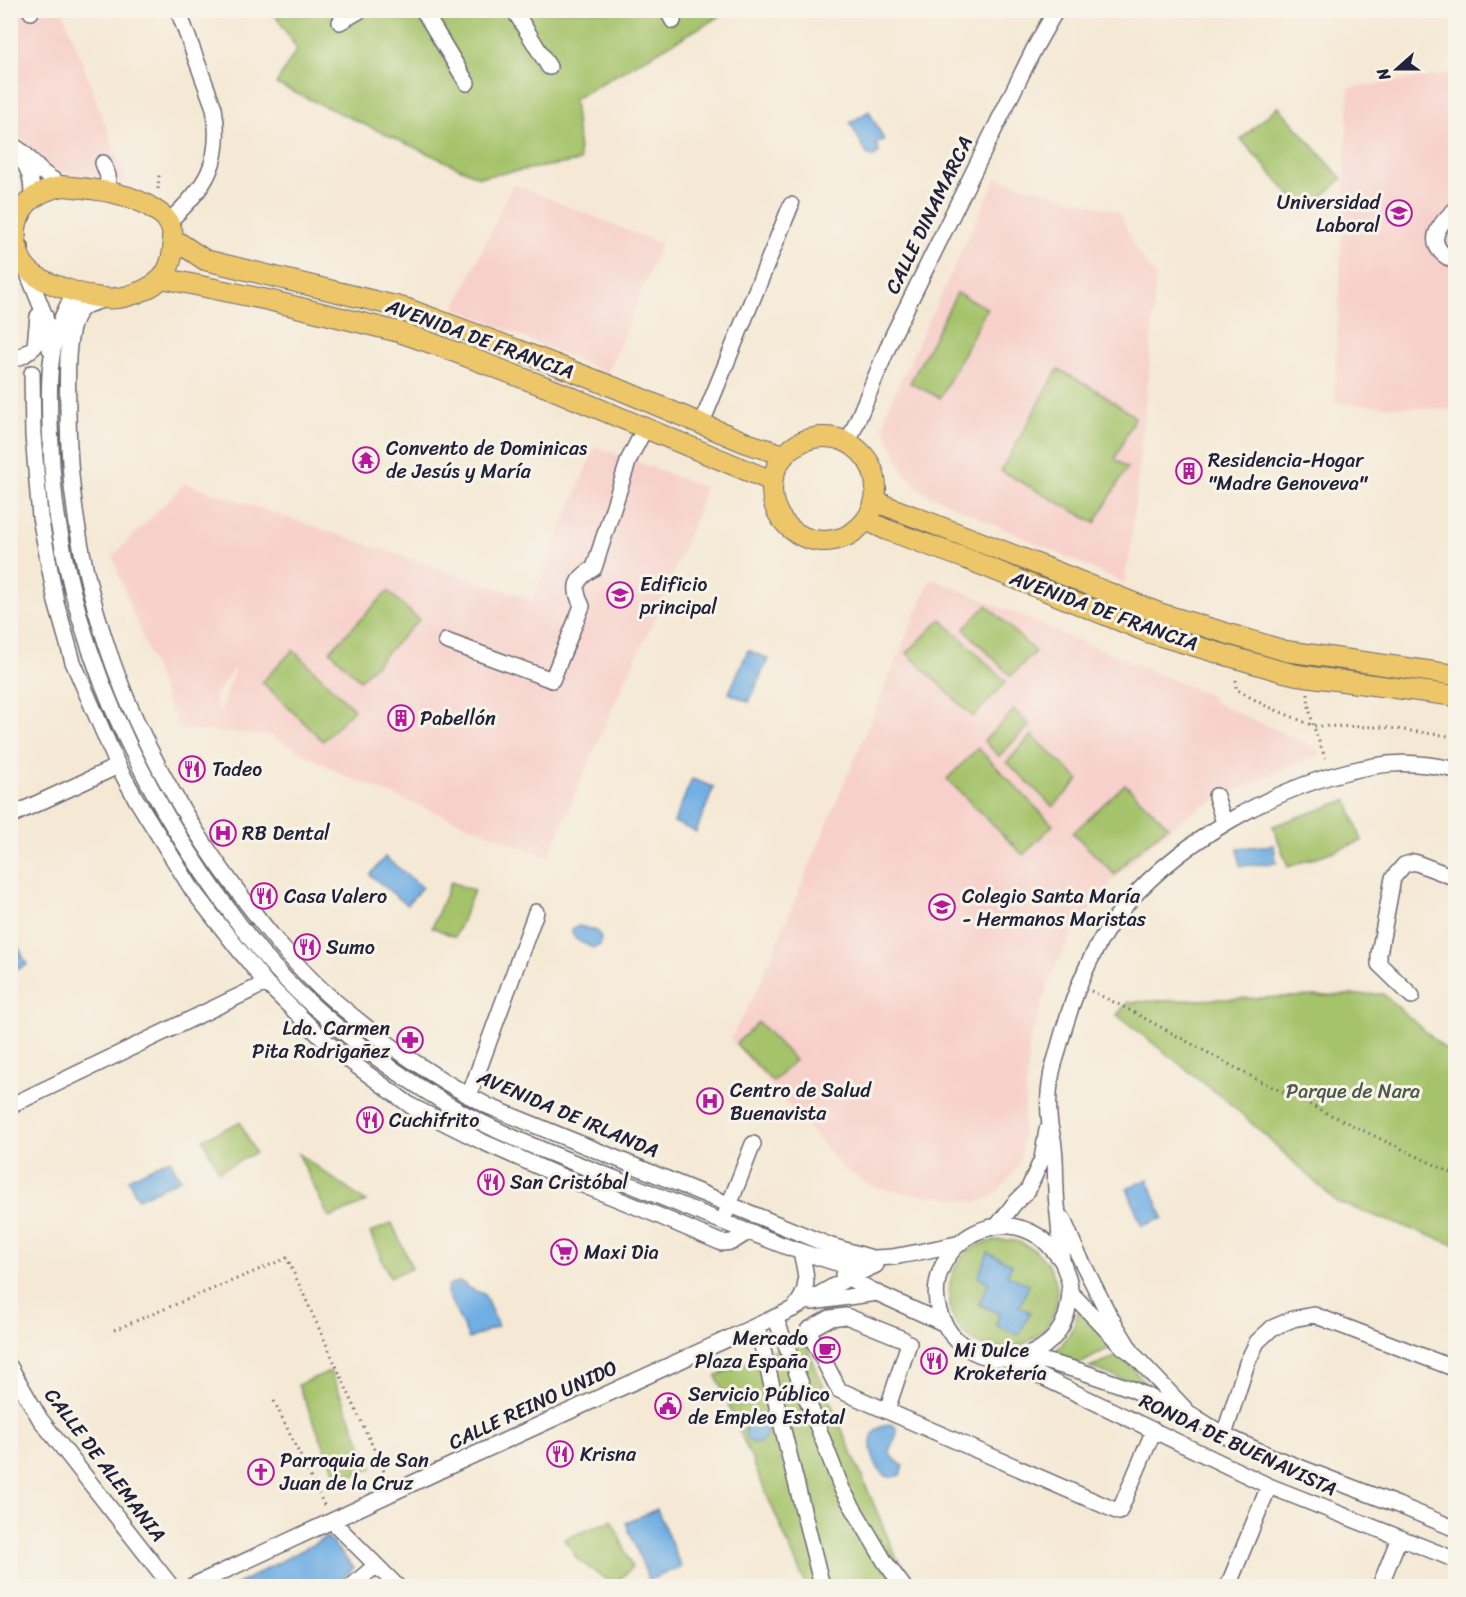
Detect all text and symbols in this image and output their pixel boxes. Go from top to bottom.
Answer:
north arrow [1367,39,1427,99]
text: N [1368,63,1399,86]
street label: CALLE DINAMARCA [875,130,983,300]
place label: Universidad Laboral [1277,185,1381,243]
school or university icon: Universidad Laboral [1384,198,1414,228]
street label: AVENIDA DE FRANCIA [380,288,579,389]
place label: Convento de Dominicas de Jesús y María [386,431,588,489]
place label: Residencia-Hogar "Madre Genoveva" [1208,443,1369,501]
temple icon: Convento de Dominicas de Jesús y María [351,445,381,475]
building icon: Residencia-Hogar "Madre Genoveva" [1174,456,1204,486]
street label: AVENIDA DE FRANCIA [1004,560,1203,661]
place label: Edificio principal [639,567,717,625]
school or university icon: Edificio principal [605,580,635,610]
place label: Pabellón [420,701,496,736]
building icon: Pabellón [386,703,416,733]
place label: Tadeo [212,752,262,787]
restaurant icon: Tadeo [177,754,207,784]
place label: RB Dental [242,816,330,851]
hospital icon: RB Dental [208,818,238,848]
place label: Casa Valero [284,879,387,914]
place label: Colegio Santa María - Hermanos Maristas [962,879,1147,937]
restaurant icon: Casa Valero [249,881,279,911]
school or university icon: Colegio Santa María - Hermanos Maristas [927,892,957,922]
place label: Sumo [326,930,375,965]
restaurant icon: Sumo [292,932,322,962]
place label: Lda. Carmen Pita Rodrigañez [252,1011,390,1069]
pharmacy icon: Lda. Carmen Pita Rodrigañez [395,1025,425,1055]
street label: AVENIDA DE IRLANDA [471,1060,664,1168]
place label: Centro de Salud Buenavista [730,1073,872,1131]
park label: Parque de Nara [1286,1074,1420,1109]
hospital icon: Centro de Salud Buenavista [695,1086,725,1116]
place label: Cuchifrito [389,1103,479,1138]
restaurant icon: Cuchifrito [355,1105,385,1135]
place label: San Cristóbal [510,1165,629,1200]
restaurant icon: San Cristóbal [476,1167,506,1197]
place label: Maxi Dia [584,1235,659,1270]
supermarket icon: Maxi Dia [549,1237,579,1267]
place label: Mercado Plaza España [695,1321,808,1379]
place label: Mi Dulce Kroketería [954,1333,1047,1391]
cafe icon: Mercado Plaza España [812,1335,842,1365]
restaurant icon: Mi Dulce Kroketería [919,1346,949,1376]
street label: CALLE REINO UNIDO [443,1350,624,1460]
place label: Servicio Público de Empleo Estatal [688,1377,846,1435]
street label: CALLE DE ALEMANIA [35,1380,175,1550]
street label: RONDA DE BUENAVISTA [1133,1384,1343,1506]
public building icon: Servicio Público de Empleo Estatal [653,1391,683,1421]
place label: Krisna [580,1437,637,1472]
restaurant icon: Krisna [545,1439,575,1469]
place label: Parroquia de San Juan de la Cruz [279,1443,429,1501]
church icon: Parroquia de San Juan de la Cruz [246,1457,276,1487]

